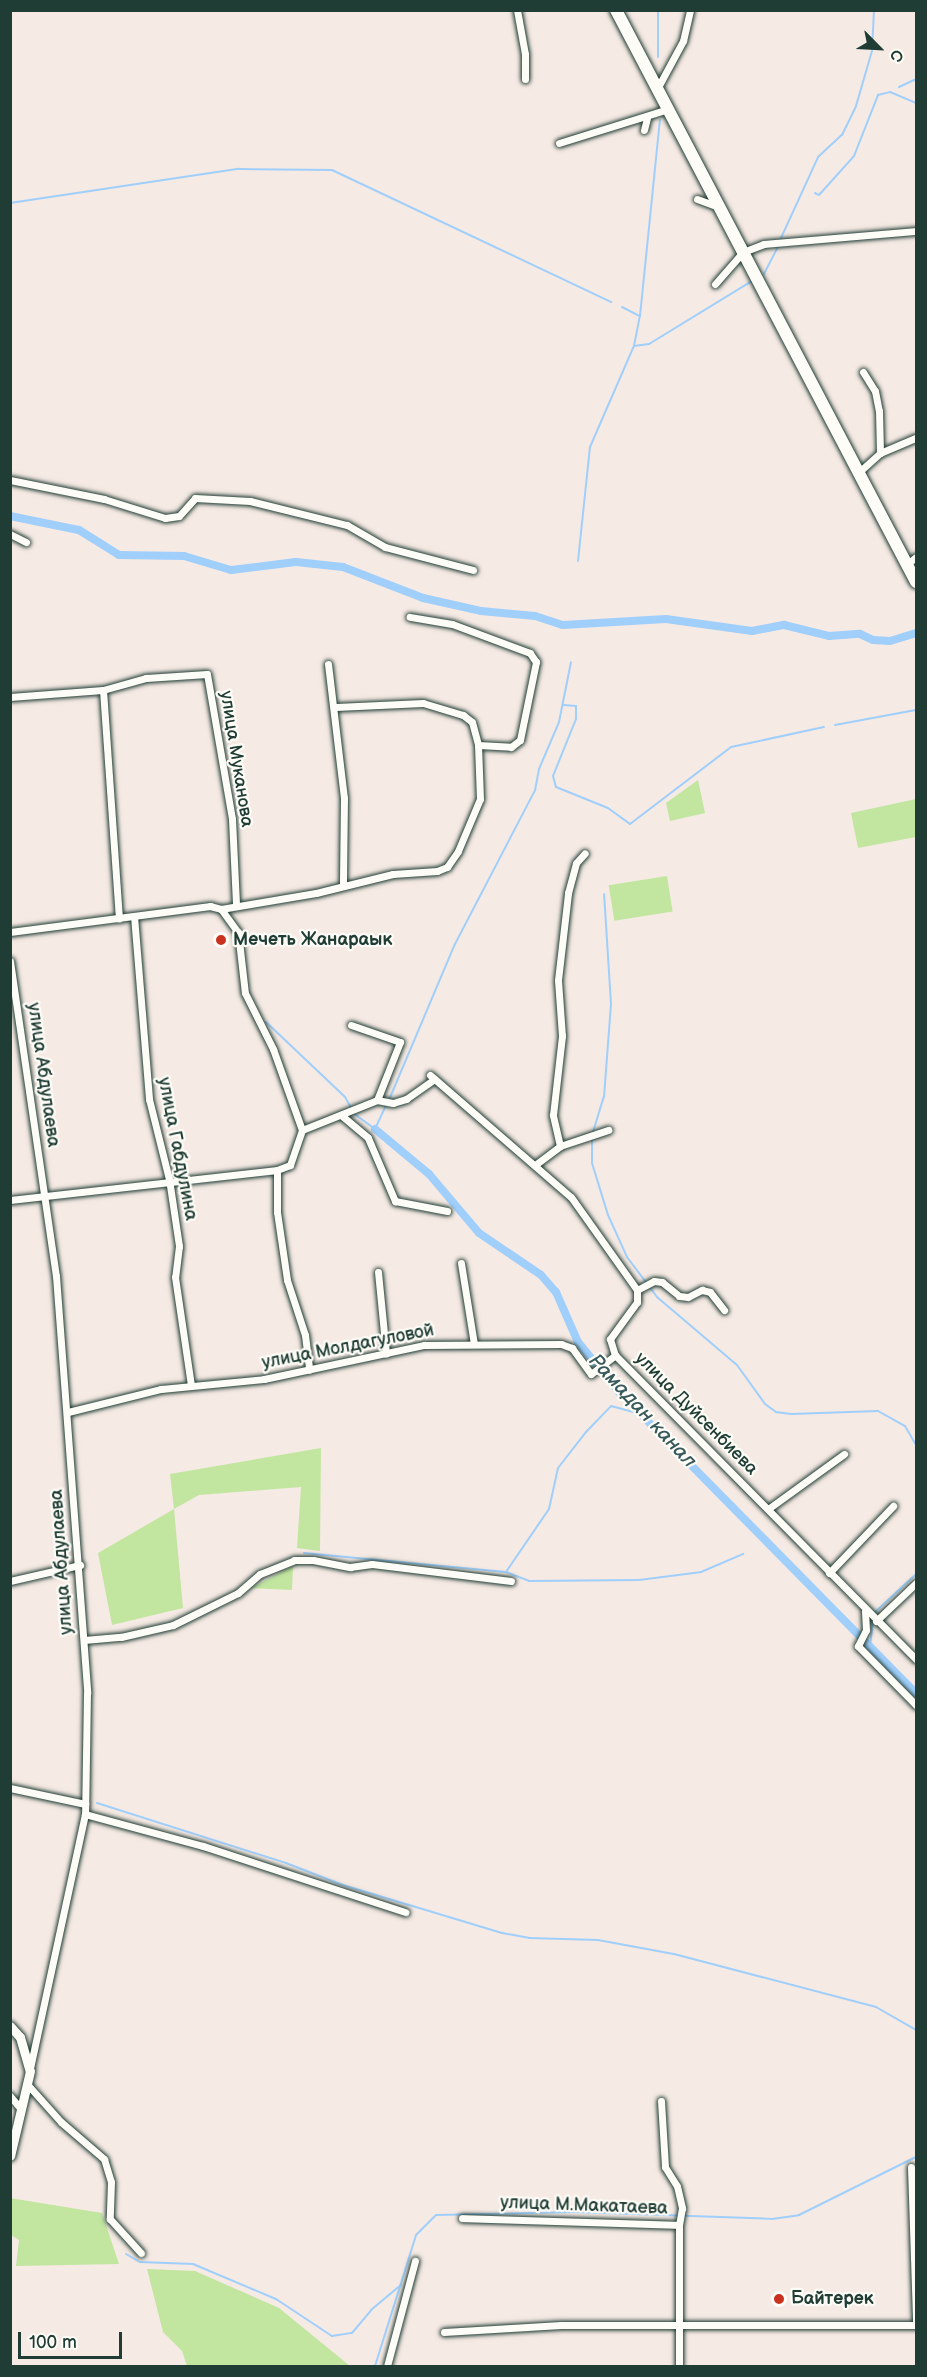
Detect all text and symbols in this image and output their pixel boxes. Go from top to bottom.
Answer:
north arrow [849,18,909,78]
text: С [885,47,907,64]
street label: улица Муканова [215,689,257,829]
place label: Мечеть Жанараык [233,929,392,951]
marker: Мечеть Жанараык [214,933,228,947]
street label: улица Абдулаева [22,1001,64,1149]
street label: улица Габдулина [153,1076,201,1222]
street label: улица Молдагуловой [260,1320,436,1374]
street label: улица Дуйсенбиева [630,1348,762,1480]
water label: Рамадан канал [583,1349,701,1473]
street label: улица Абдулаева [46,1489,78,1635]
street label: улица М.Макатаева [500,2192,668,2220]
place label: Байтерек [791,2288,874,2310]
marker: Байтерек [772,2292,786,2306]
scale bar [21,2320,124,2358]
text: 100 m [29,2332,77,2353]

